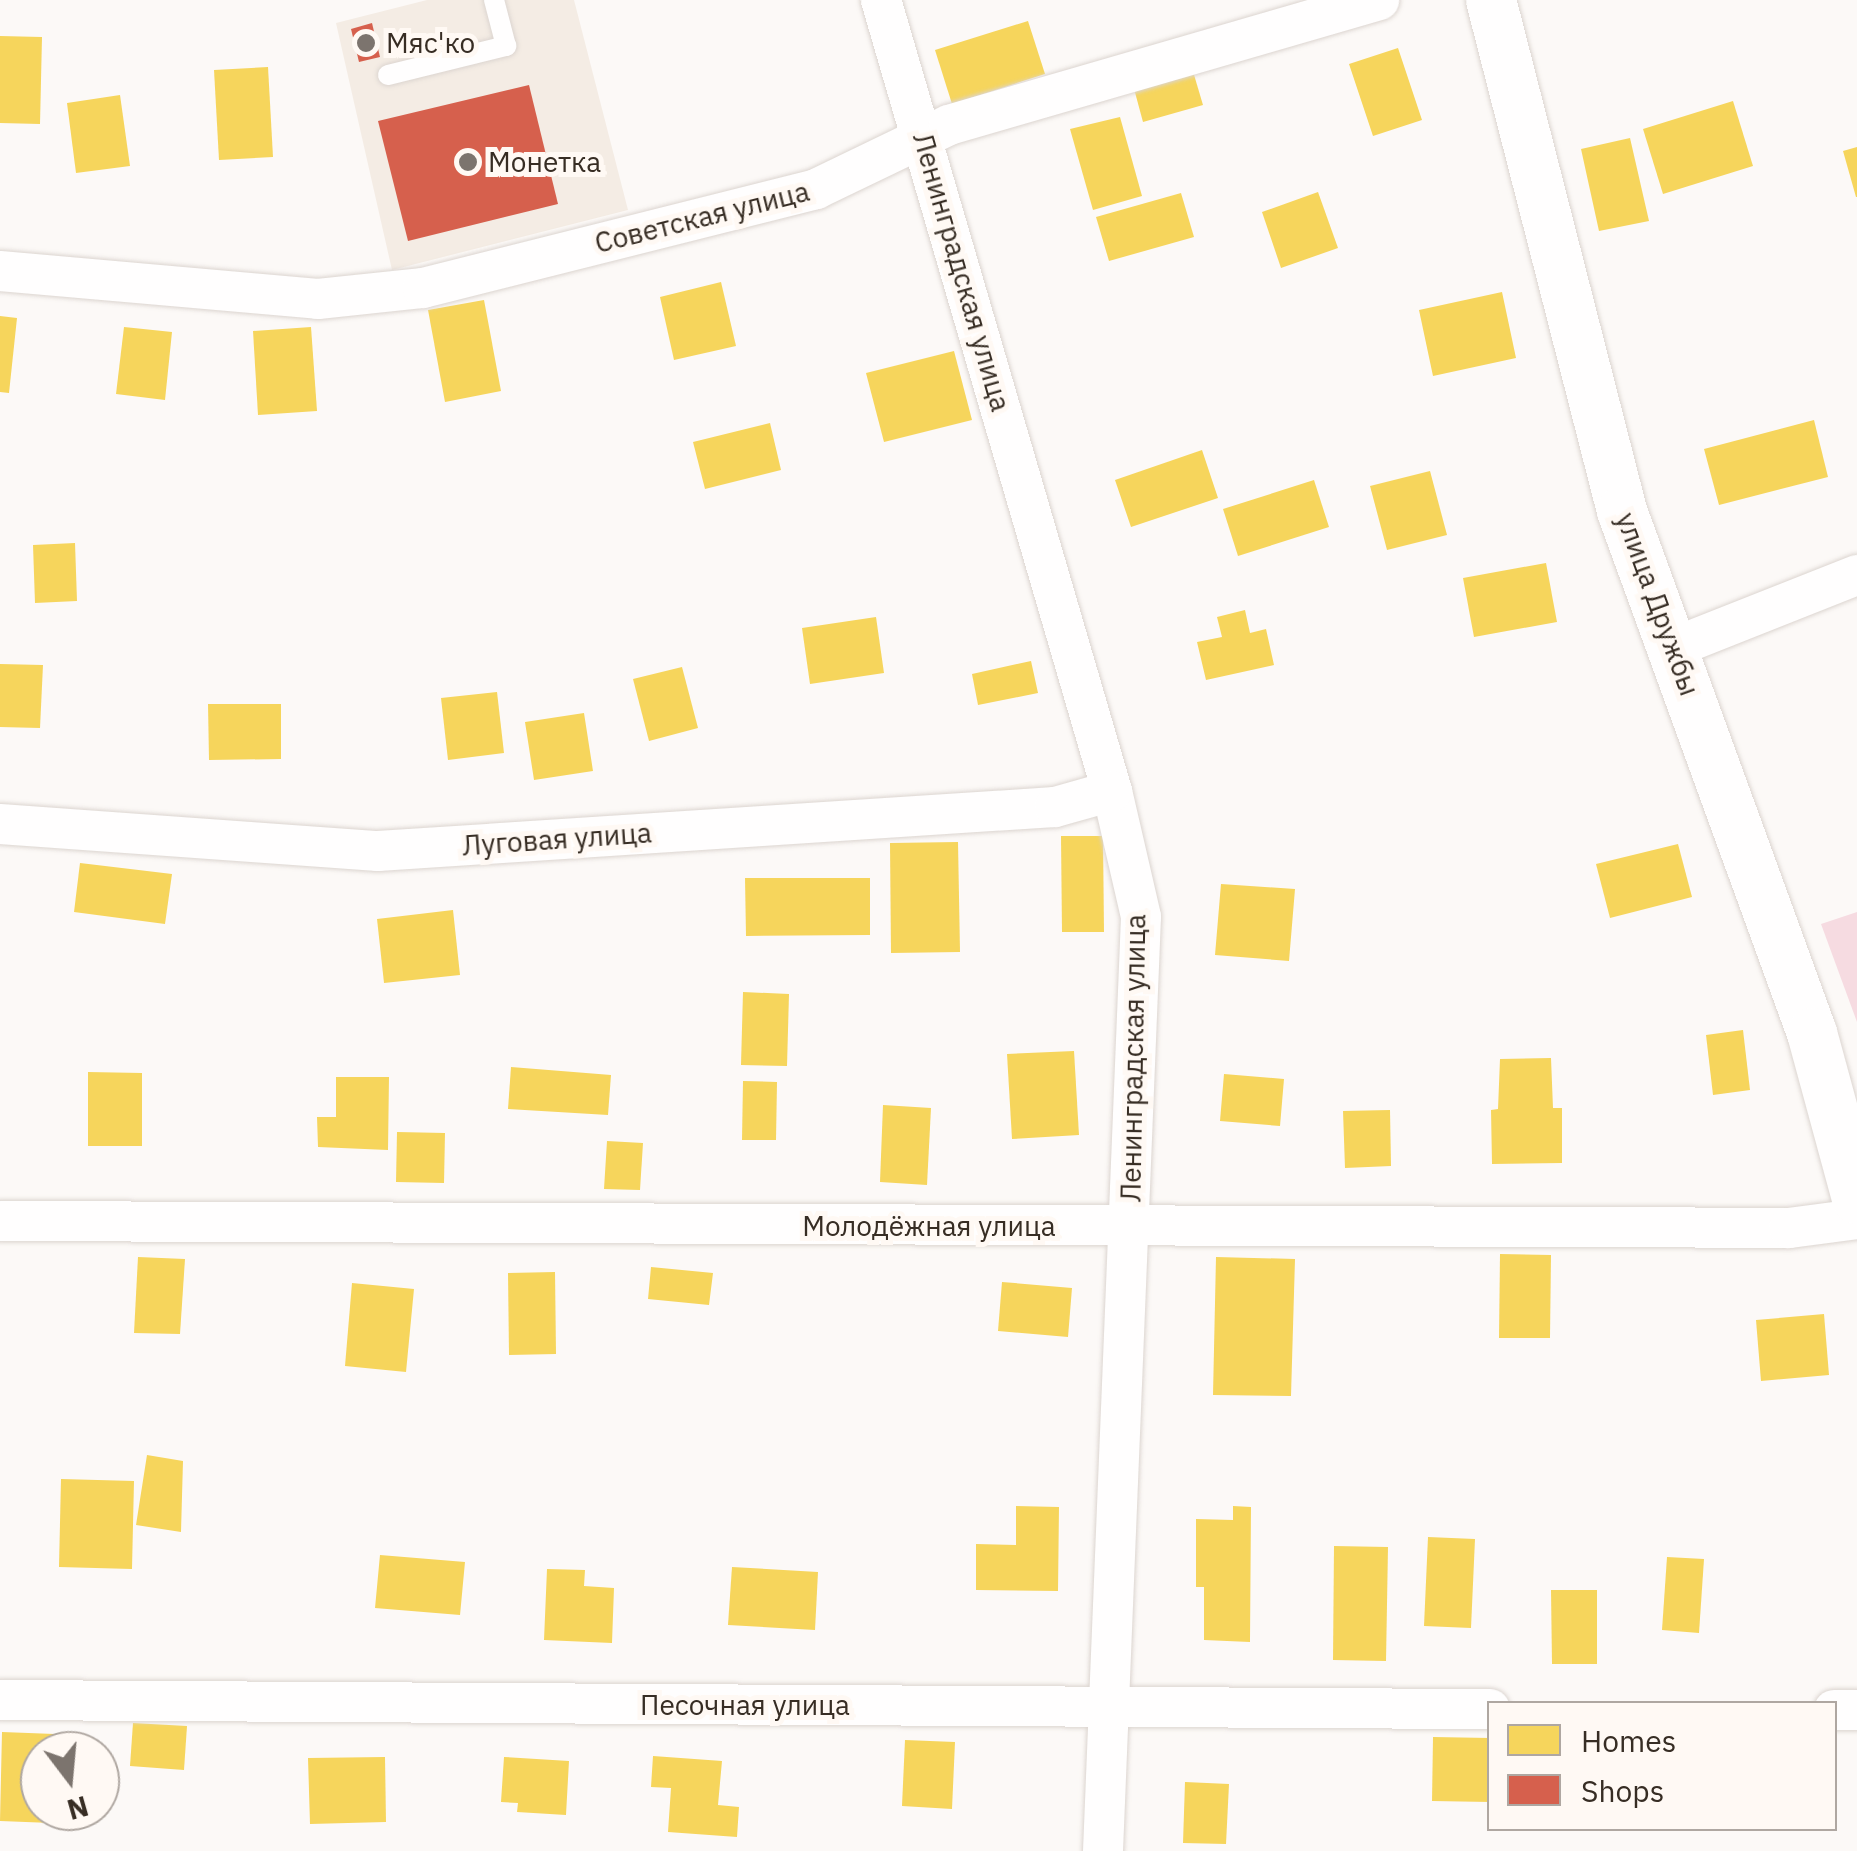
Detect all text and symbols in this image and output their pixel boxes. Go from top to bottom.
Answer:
place label: Мяс'ко [386,26,475,60]
marker: Мяс'ко [355,32,377,54]
street label: Ленинградская улица [906,129,1018,415]
place label: Монетка [488,145,601,179]
marker: Монетка [457,151,479,173]
street label: Советская улица [591,174,813,260]
street label: улица Дружбы [1609,508,1707,700]
street label: Луговая улица [461,816,653,862]
street label: Ленинградская улица [1114,914,1152,1202]
street label: Молодёжная улица [802,1209,1056,1243]
street label: Песочная улица [640,1688,850,1722]
legend [1487,1701,1837,1831]
text: Homes [1581,1721,1676,1760]
north arrow [20,1731,120,1831]
text: Shops [1581,1771,1664,1810]
text: N [63,1788,93,1829]

